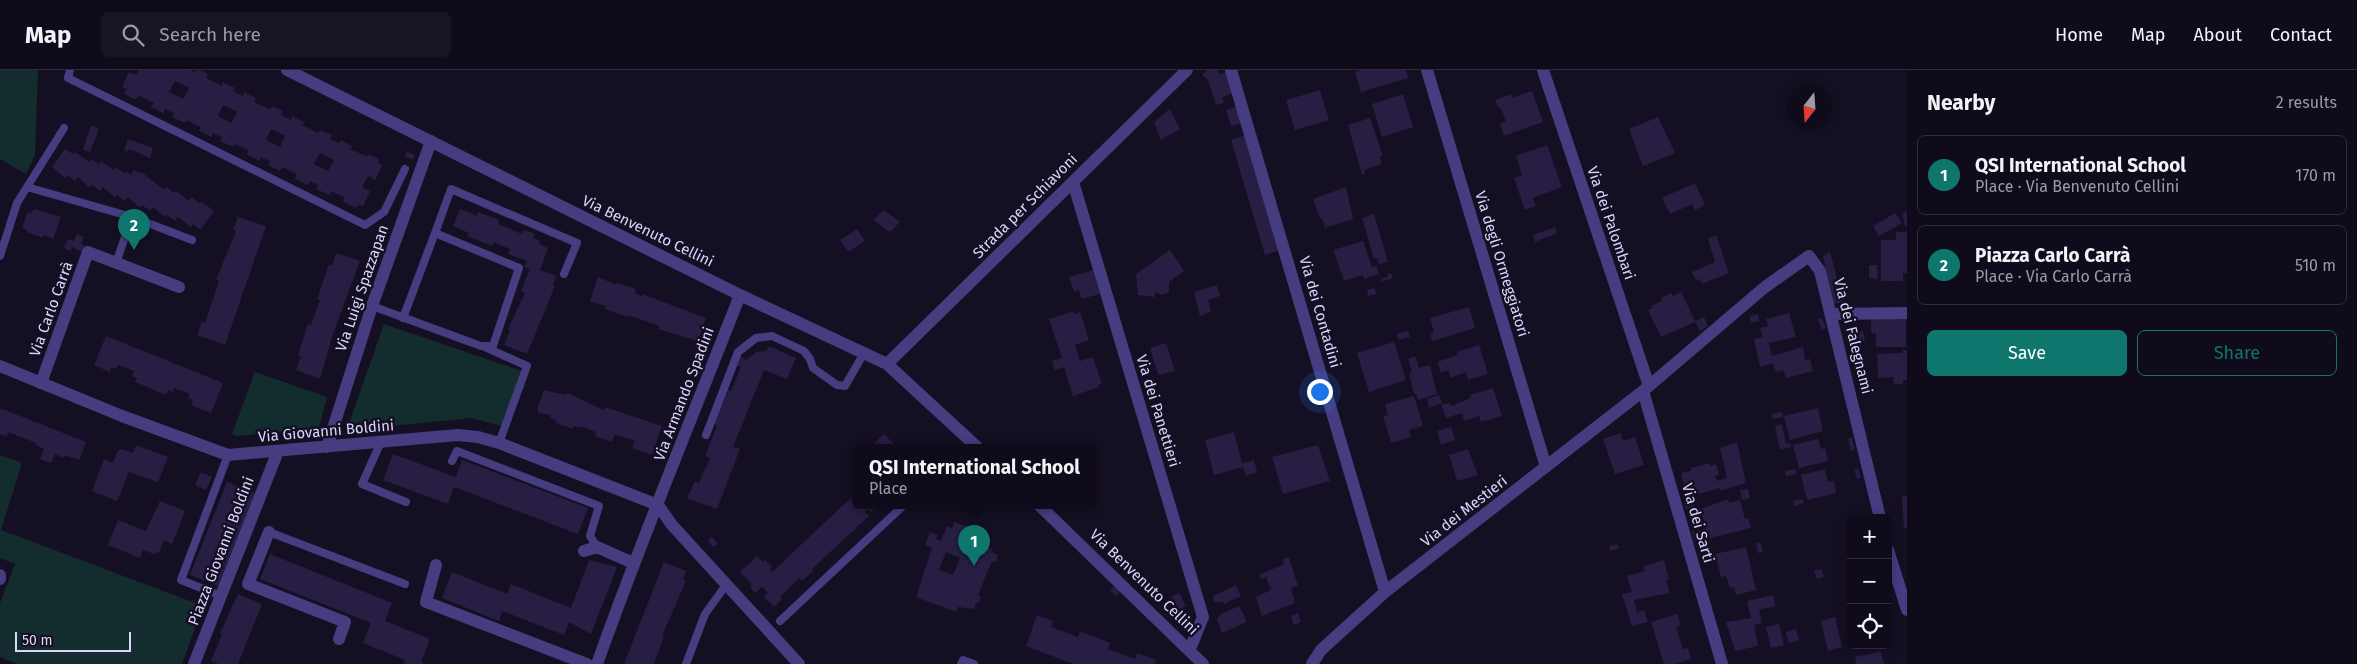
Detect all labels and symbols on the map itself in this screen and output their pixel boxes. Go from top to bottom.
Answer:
north arrow [1787,85,1832,130]
street label: Strada per Schiavoni [969,150,1081,262]
street label: Via dei Palombari [1583,164,1639,282]
street label: Via degli Ormeggiatori [1471,189,1533,339]
street label: Via Benvenuto Cellini [579,191,717,271]
pin: 2 [118,209,150,250]
street label: Via Luigi Spazzapan [332,222,392,354]
street label: Via dei Contadini [1295,254,1345,370]
street label: Via Carlo Carrà [26,259,76,359]
street label: Via dei Falegnami [1830,276,1876,396]
street label: Via Armando Spadini [650,325,718,463]
street label: Via dei Panettieri [1132,353,1184,469]
your location [1307,379,1333,405]
street label: Via Giovanni Boldini [257,416,395,446]
street label: Via dei Mestieri [1417,472,1511,550]
street label: Piazza Giovanni Boldini [184,474,258,628]
street label: Via dei Sarti [1678,481,1718,565]
pin: 1 [958,525,990,566]
street label: Via Benvenuto Cellini [1086,526,1202,638]
scale bar [15,629,131,652]

